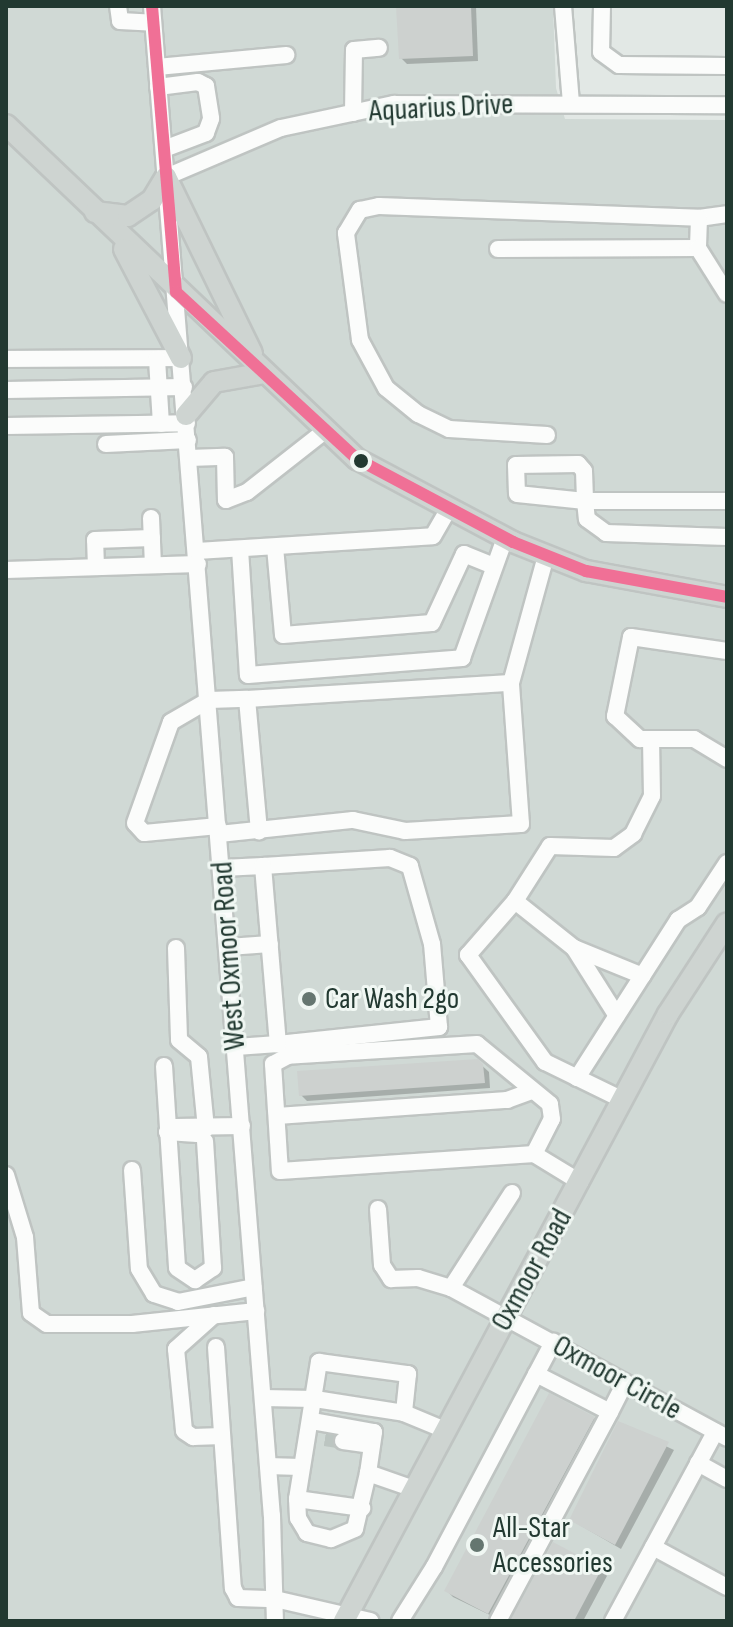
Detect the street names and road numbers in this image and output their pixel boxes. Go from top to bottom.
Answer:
street label: Aquarius Drive [368,86,514,130]
street label: West Oxmoor Road [204,860,254,1052]
street label: Oxmoor Road [484,1203,580,1337]
street label: Oxmoor Circle [546,1328,688,1428]

